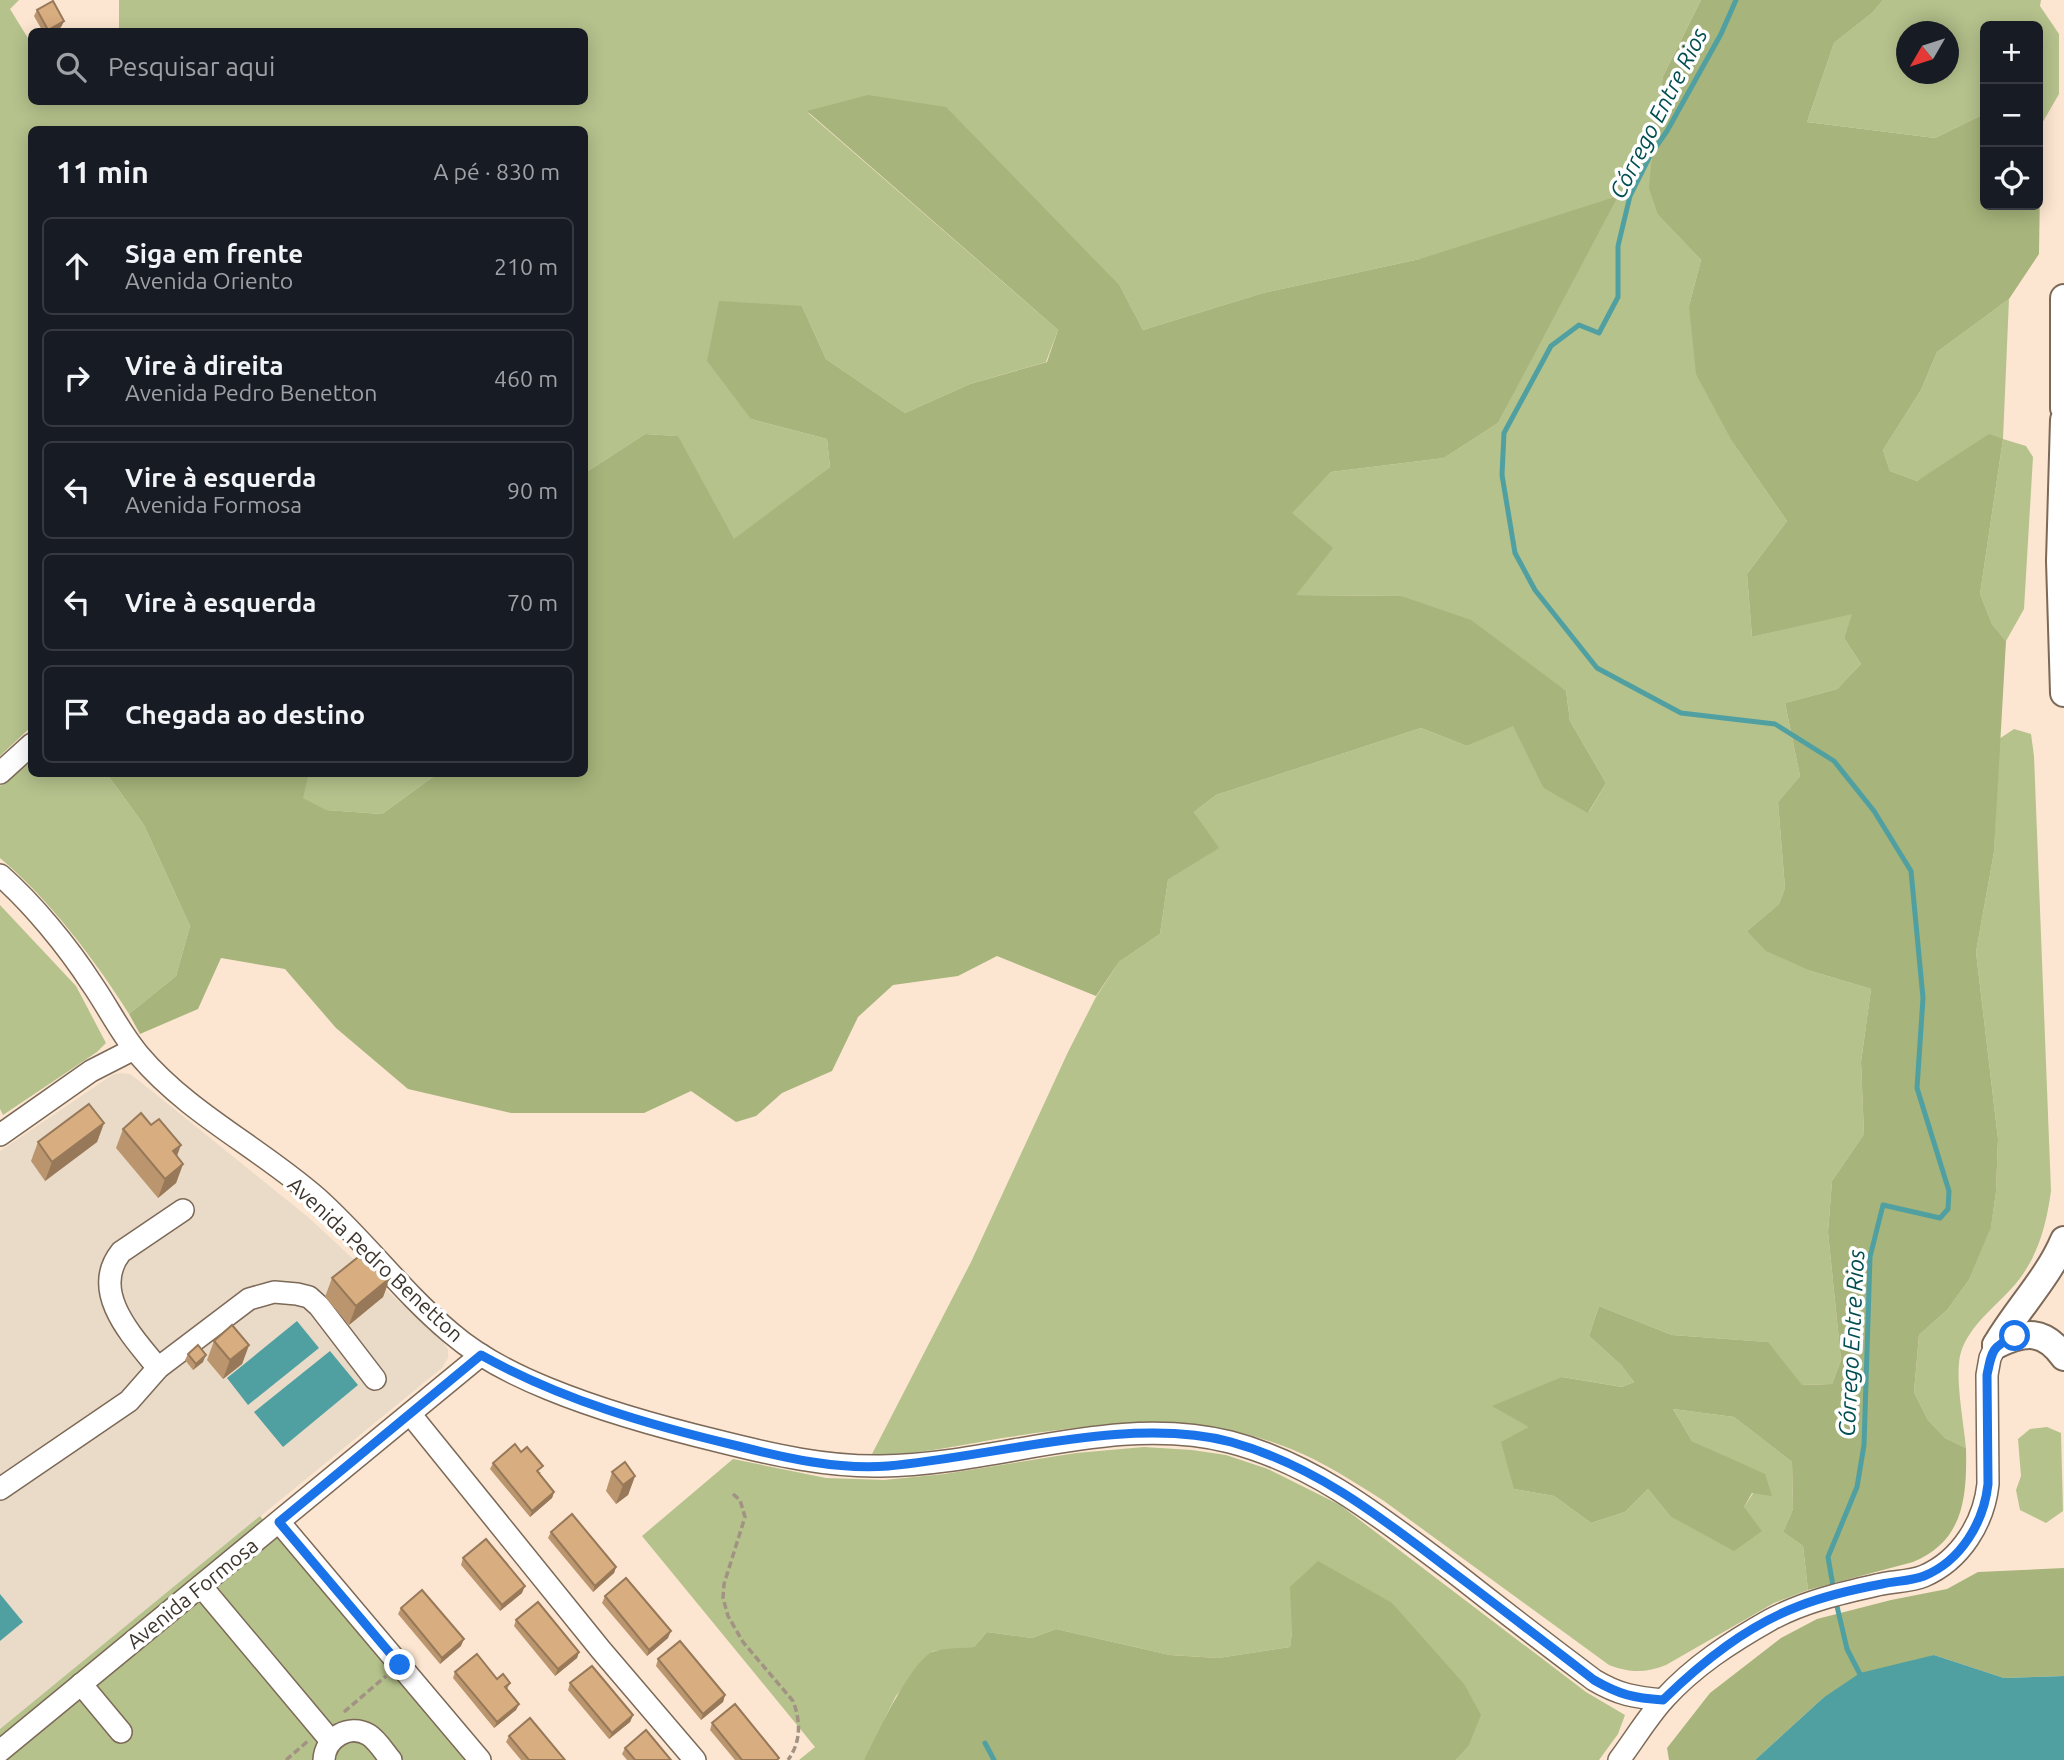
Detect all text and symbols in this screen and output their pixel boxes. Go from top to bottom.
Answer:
north arrow [1896,21,1959,84]
map controls [1980,21,2043,210]
button: + [1980,21,2043,84]
water label: Córrego Entre Rios [1604,23,1712,202]
search box [28,28,588,105]
icon: search [52,48,90,86]
text: Pesquisar aqui [108,52,275,81]
button: − [1980,84,2043,147]
button: locate [1980,147,2043,210]
text: 11 min [56,155,149,189]
text: A pé · 830 m [433,159,560,184]
text: Siga em frente [125,239,303,268]
icon: ahead [58,247,96,285]
text: 210 m [494,254,558,279]
text: Avenida Oriento [125,268,293,293]
text: Vire à direita [125,351,284,380]
icon: right [58,359,96,397]
text: 460 m [494,366,558,391]
text: Avenida Pedro Benetton [125,380,377,405]
text: Vire à esquerda [125,463,316,492]
icon: left [58,471,96,509]
text: 90 m [507,478,558,503]
text: Avenida Formosa [125,492,302,517]
icon: left [58,583,96,621]
text: Vire à esquerda [125,588,316,617]
text: 70 m [507,590,558,615]
icon: arrive [58,695,96,733]
text: Chegada ao destino [125,700,365,729]
street label: Avenida Pedro Benetton [284,1172,468,1346]
water label: Córrego Entre Rios [1834,1248,1868,1437]
route start [1999,1320,2030,1351]
street label: Avenida Formosa [122,1533,262,1653]
route end [384,1649,415,1680]

